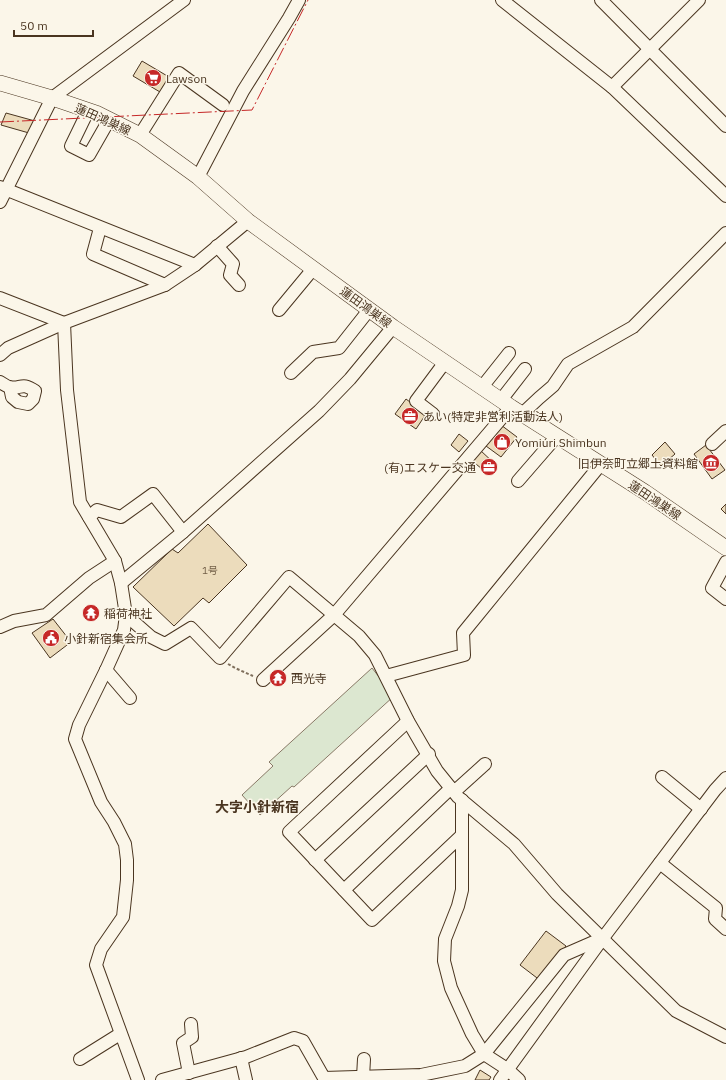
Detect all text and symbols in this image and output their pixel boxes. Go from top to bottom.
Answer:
scale bar [14,12,93,38]
text: 50 m [20,18,48,33]
supermarket icon: Lawson [143,68,163,88]
place label: Lawson [166,71,207,86]
street label: 蓮田鴻巣線 [73,100,133,138]
street label: 蓮田鴻巣線 [337,283,395,331]
office icon: あい(特定非営利活動法人) [400,406,420,426]
place label: あい(特定非営利活動法人) [423,409,563,424]
shop icon: Yomiuri Shimbun [492,432,512,452]
place label: Yomiuri Shimbun [515,435,607,450]
museum icon: 旧伊奈町立郷土資料館 [701,453,721,473]
place label: 旧伊奈町立郷土資料館 [578,456,698,471]
office icon: (有)エスケー交通 [479,457,499,477]
place label: (有)エスケー交通 [384,460,476,475]
street label: 蓮田鴻巣線 [626,477,684,523]
house number: 1号 [202,564,218,577]
temple icon: 稲荷神社 [81,603,101,623]
place label: 稲荷神社 [104,606,152,621]
public building icon: 小針新宿集会所 [41,628,61,648]
place label: 小針新宿集会所 [64,631,148,646]
temple icon: 西光寺 [268,668,288,688]
place label: 西光寺 [291,671,327,686]
district label: 大字小針新宿 [215,798,299,816]

